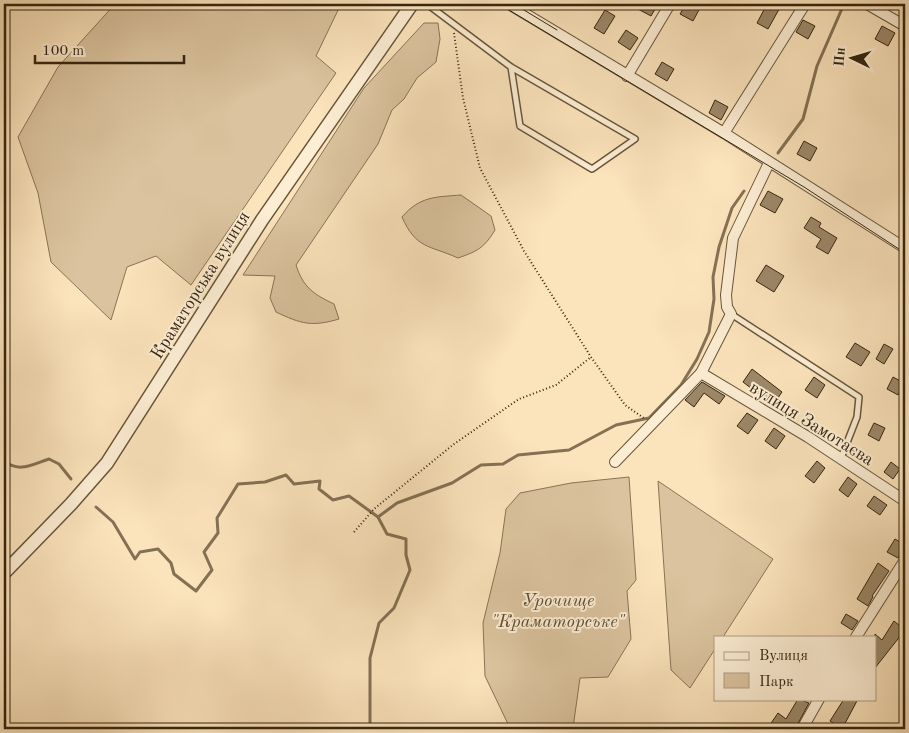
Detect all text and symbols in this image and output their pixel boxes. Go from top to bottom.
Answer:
scale bar [35,32,184,64]
north arrow [826,32,876,82]
text: 100 m [42,44,84,59]
text: Пн [832,47,848,67]
street label: Краматорська вулиця [148,208,254,363]
street label: вулиця Замотаєва [746,378,877,469]
park label: Урочище "Краматорське" [491,592,626,631]
legend [714,636,876,700]
text: Вулиця [759,649,808,664]
text: Парк [759,675,794,690]

